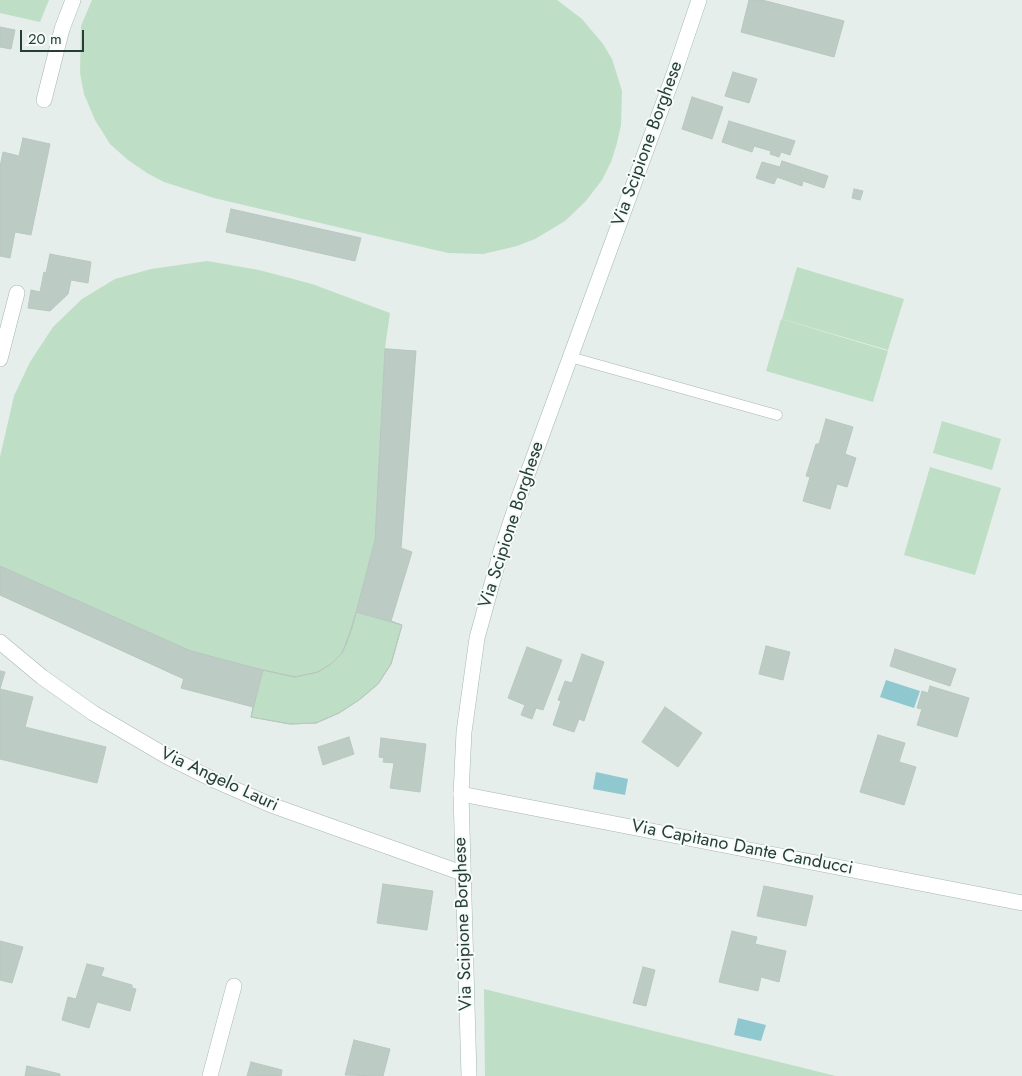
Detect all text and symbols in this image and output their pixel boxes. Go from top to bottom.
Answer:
scale bar [22,20,86,52]
text: 20 m [28,28,62,50]
street label: Via Scipione Borghese [608,59,688,229]
street label: Via Scipione Borghese [475,439,549,611]
street label: Via Angelo Lauri [156,743,282,817]
street label: Via Capitano Dante Canducci [629,816,855,880]
street label: Via Scipione Borghese [450,837,478,1011]

